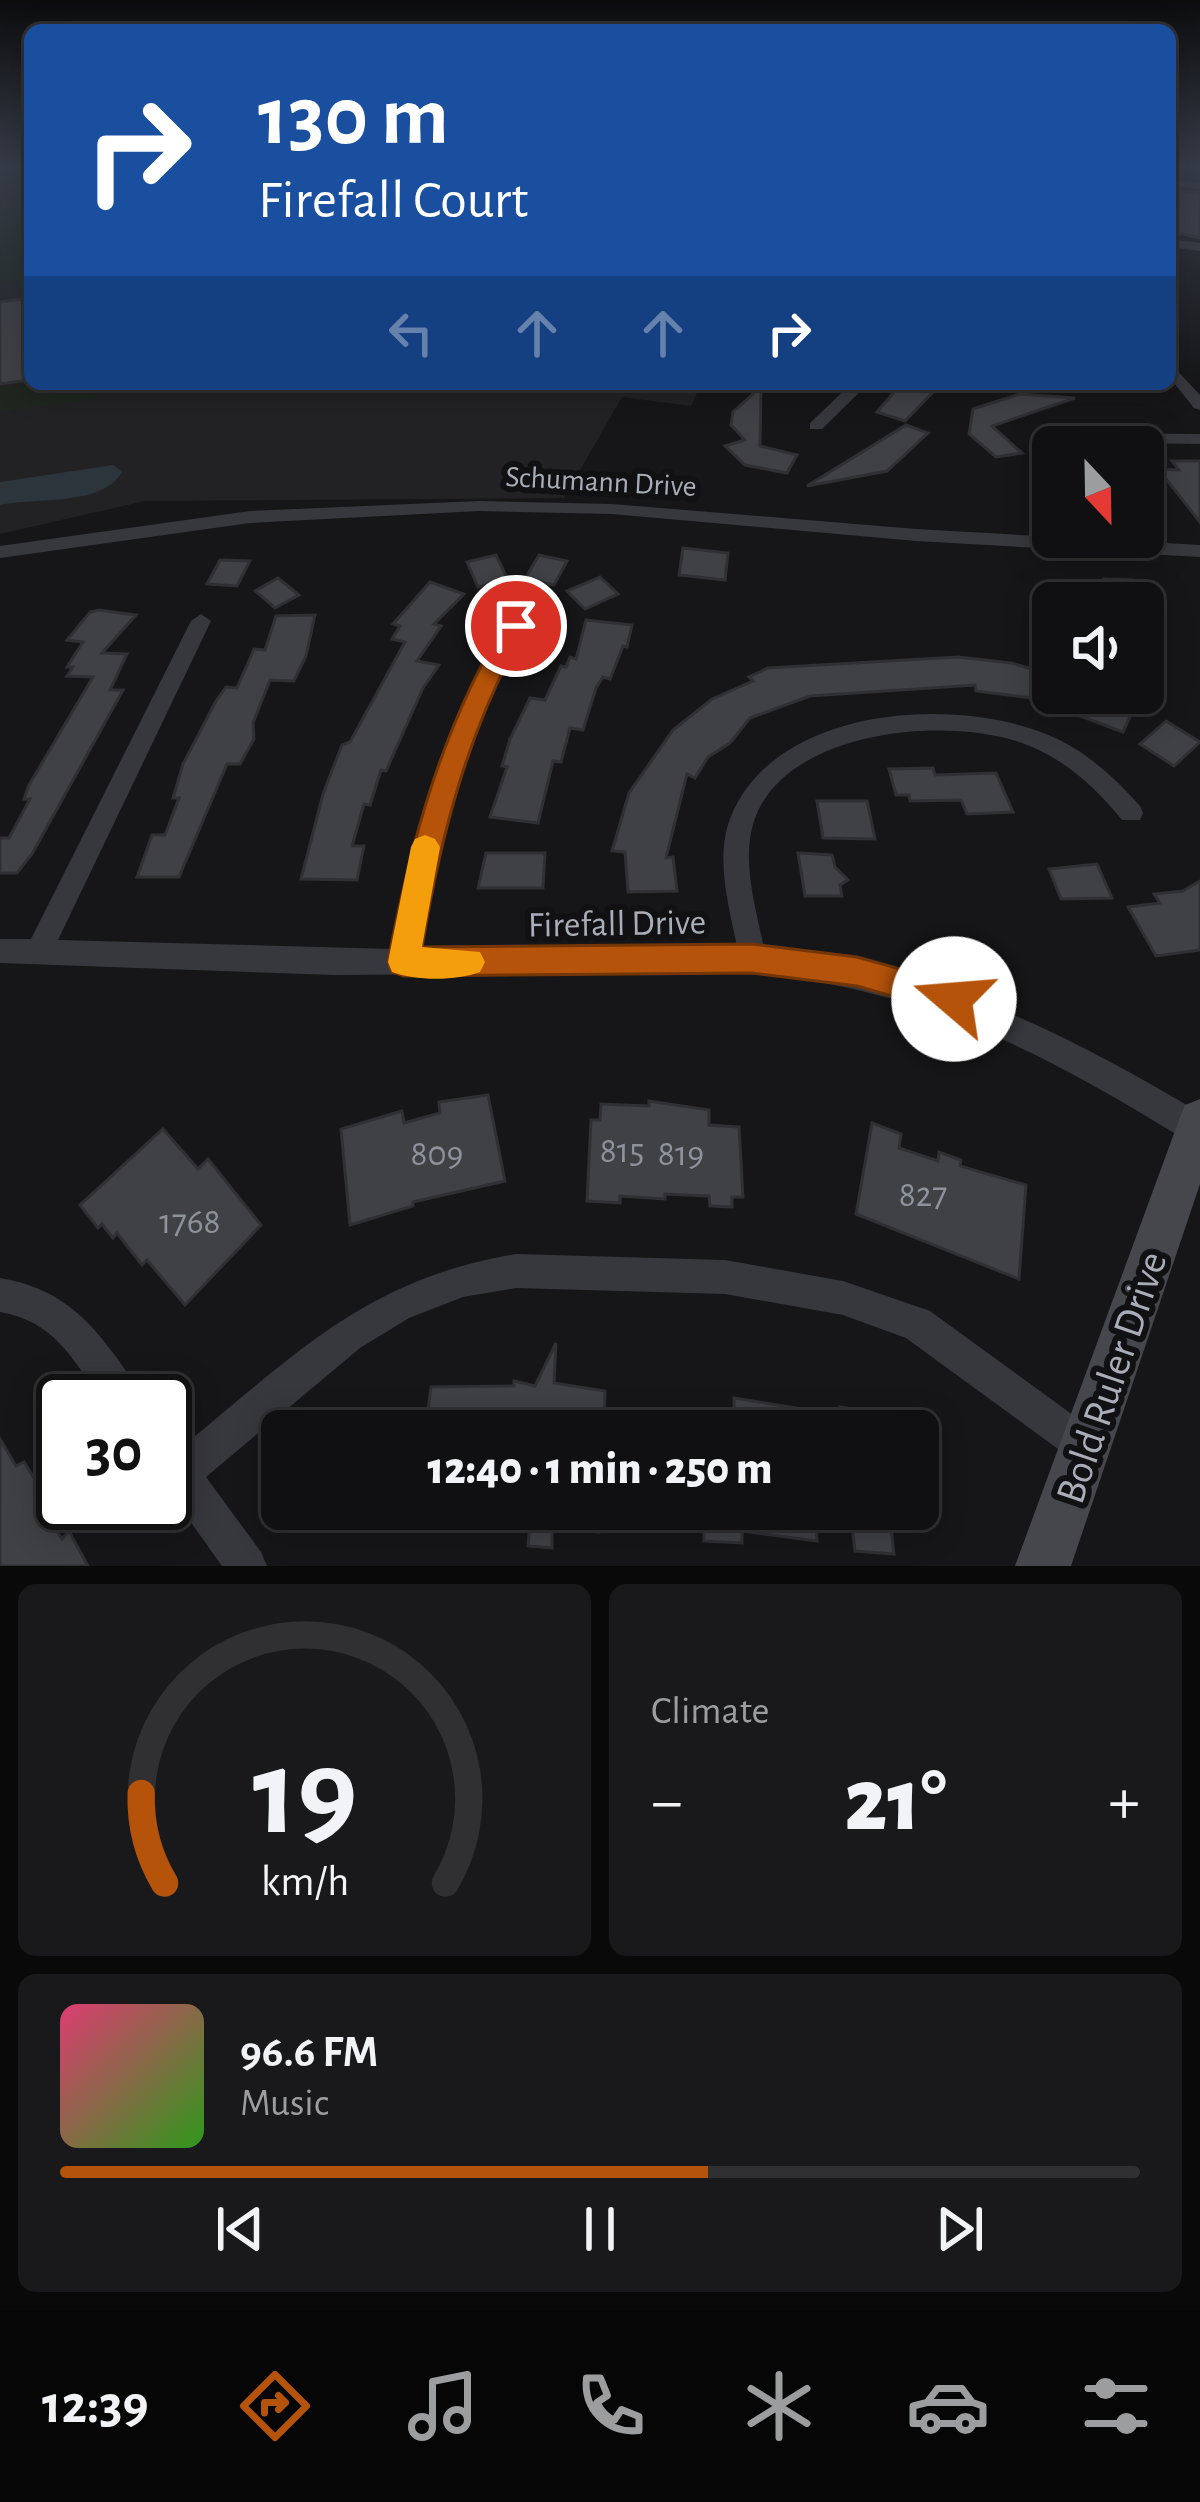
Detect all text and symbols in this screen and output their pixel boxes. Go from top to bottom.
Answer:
icon: right [60,72,216,228]
text: 130 m [258,76,449,160]
text: Firefall Court [258,174,528,228]
icon: left [378,300,444,366]
icon: ahead [504,300,570,366]
icon: ahead [630,300,696,366]
icon: right [756,300,822,366]
north arrow [1032,426,1164,558]
map controls [1032,426,1164,714]
street label: Schumann Drive [505,462,697,502]
pin [465,575,567,677]
button: sound [1032,582,1164,714]
icon: arrive [483,593,549,659]
street label: Firefall Drive [528,904,706,944]
position arrow [891,936,1017,1062]
house number: 815 [600,1133,644,1169]
house number: 809 [411,1136,464,1172]
house number: 819 [658,1136,704,1172]
house number: 827 [899,1177,947,1213]
house number: 1768 [159,1204,221,1240]
street label: Bold Ruler Drive [1049,1246,1175,1509]
speed limit sign: 30 [36,1374,192,1530]
text: 12:40 · 1 min · 250 m [428,1447,772,1492]
text: Climate [651,1692,769,1731]
text: 19 [252,1732,357,1857]
text: 21° [844,1757,947,1847]
text: − [651,1769,683,1835]
text: + [1108,1769,1140,1835]
text: km/h [260,1861,349,1904]
text: 96.6 FM [240,2030,378,2075]
text: Music [240,2084,329,2123]
icon: previous [207,2196,273,2262]
icon: pause [567,2196,633,2262]
icon: next [927,2196,993,2262]
icon: directions [233,2364,317,2448]
icon: music [401,2364,485,2448]
icon: phone [569,2364,653,2448]
icon: climate [737,2364,821,2448]
icon: car [906,2364,990,2448]
icon: filters [1074,2364,1158,2448]
text: 12:39 [42,2379,149,2433]

